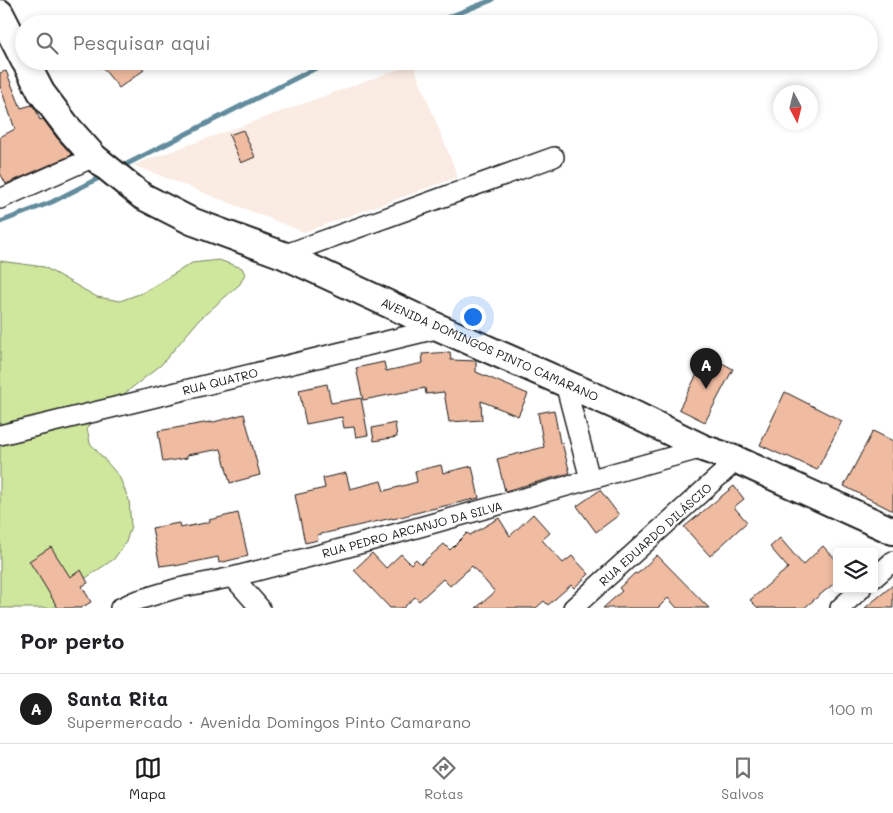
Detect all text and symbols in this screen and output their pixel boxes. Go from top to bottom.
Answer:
search box [15,15,878,70]
icon: search [33,29,61,57]
text: Pesquisar aqui [73,30,211,55]
north arrow [773,85,818,130]
street label: AVENIDA DOMINGOS PINTO CAMARANO [379,294,601,404]
your location [460,304,486,330]
pin: A [690,348,722,389]
street label: RUA QUATRO [181,364,259,398]
street label: RUA EDUARDO DILÁSCIO [595,479,715,589]
street label: RUA PEDRO ARCANJO DA SILVA [320,497,504,561]
map controls [833,548,878,593]
button: layers [833,548,878,593]
text: Por perto [20,627,124,654]
text: Santa Rita [67,686,168,711]
text: A [30,698,42,719]
text: 100 m [828,698,873,719]
text: Supermercado · Avenida Domingos Pinto Camarano [67,711,471,732]
tab: Mapa [129,754,166,803]
tab: Rotas [424,754,463,803]
tab: Salvos [721,754,764,803]

